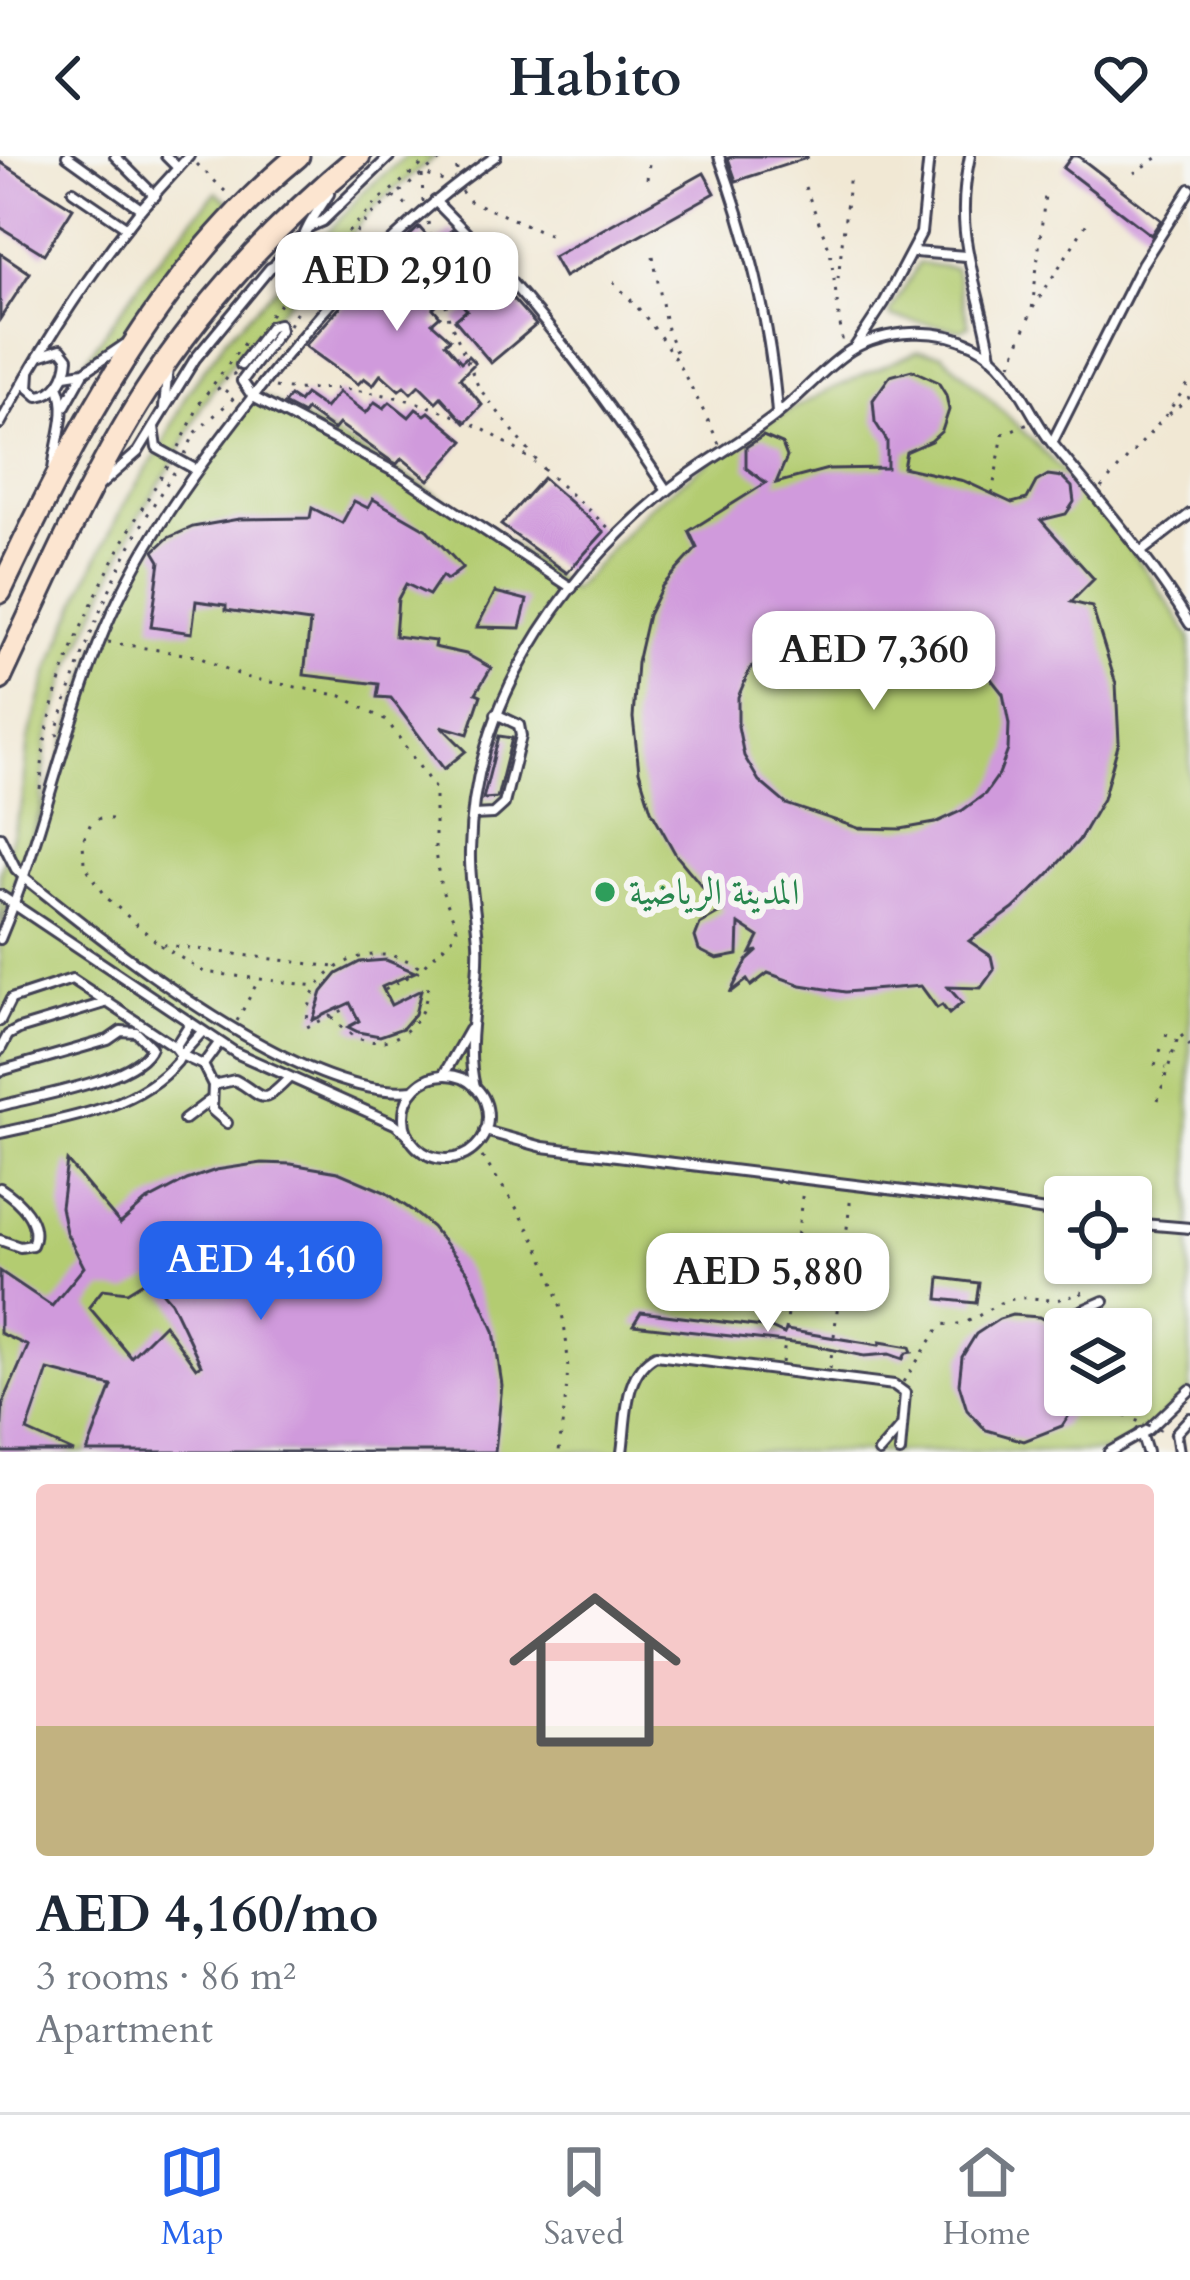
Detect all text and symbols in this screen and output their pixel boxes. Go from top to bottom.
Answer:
text: Habito [508,42,682,115]
icon: back [36,45,102,111]
icon: heart [1088,45,1154,111]
pin: AED 2,910 [260,232,534,334]
text: AED 2,910 [302,244,492,297]
pin: AED 7,360 [737,611,1011,713]
text: AED 7,360 [779,623,969,676]
place label: المدينة الرياضية [629,868,800,917]
marker: المدينة الرياضية [592,879,618,905]
map controls [1044,1176,1152,1416]
button: locate [1044,1176,1152,1284]
pin: AED 4,160 [124,1221,398,1323]
text: AED 4,160 [166,1233,356,1286]
pin: AED 5,880 [631,1233,905,1335]
text: AED 5,880 [673,1245,863,1298]
button: layers [1044,1308,1152,1416]
icon: home [487,1562,703,1778]
text: AED 4,160/mo [36,1880,379,1950]
text: 3 rooms · 86 m² [36,1950,296,2003]
text: Apartment [36,2003,213,2056]
tab: Map [159,2139,225,2256]
tab: Saved [544,2139,624,2256]
tab: Home [942,2139,1031,2256]

